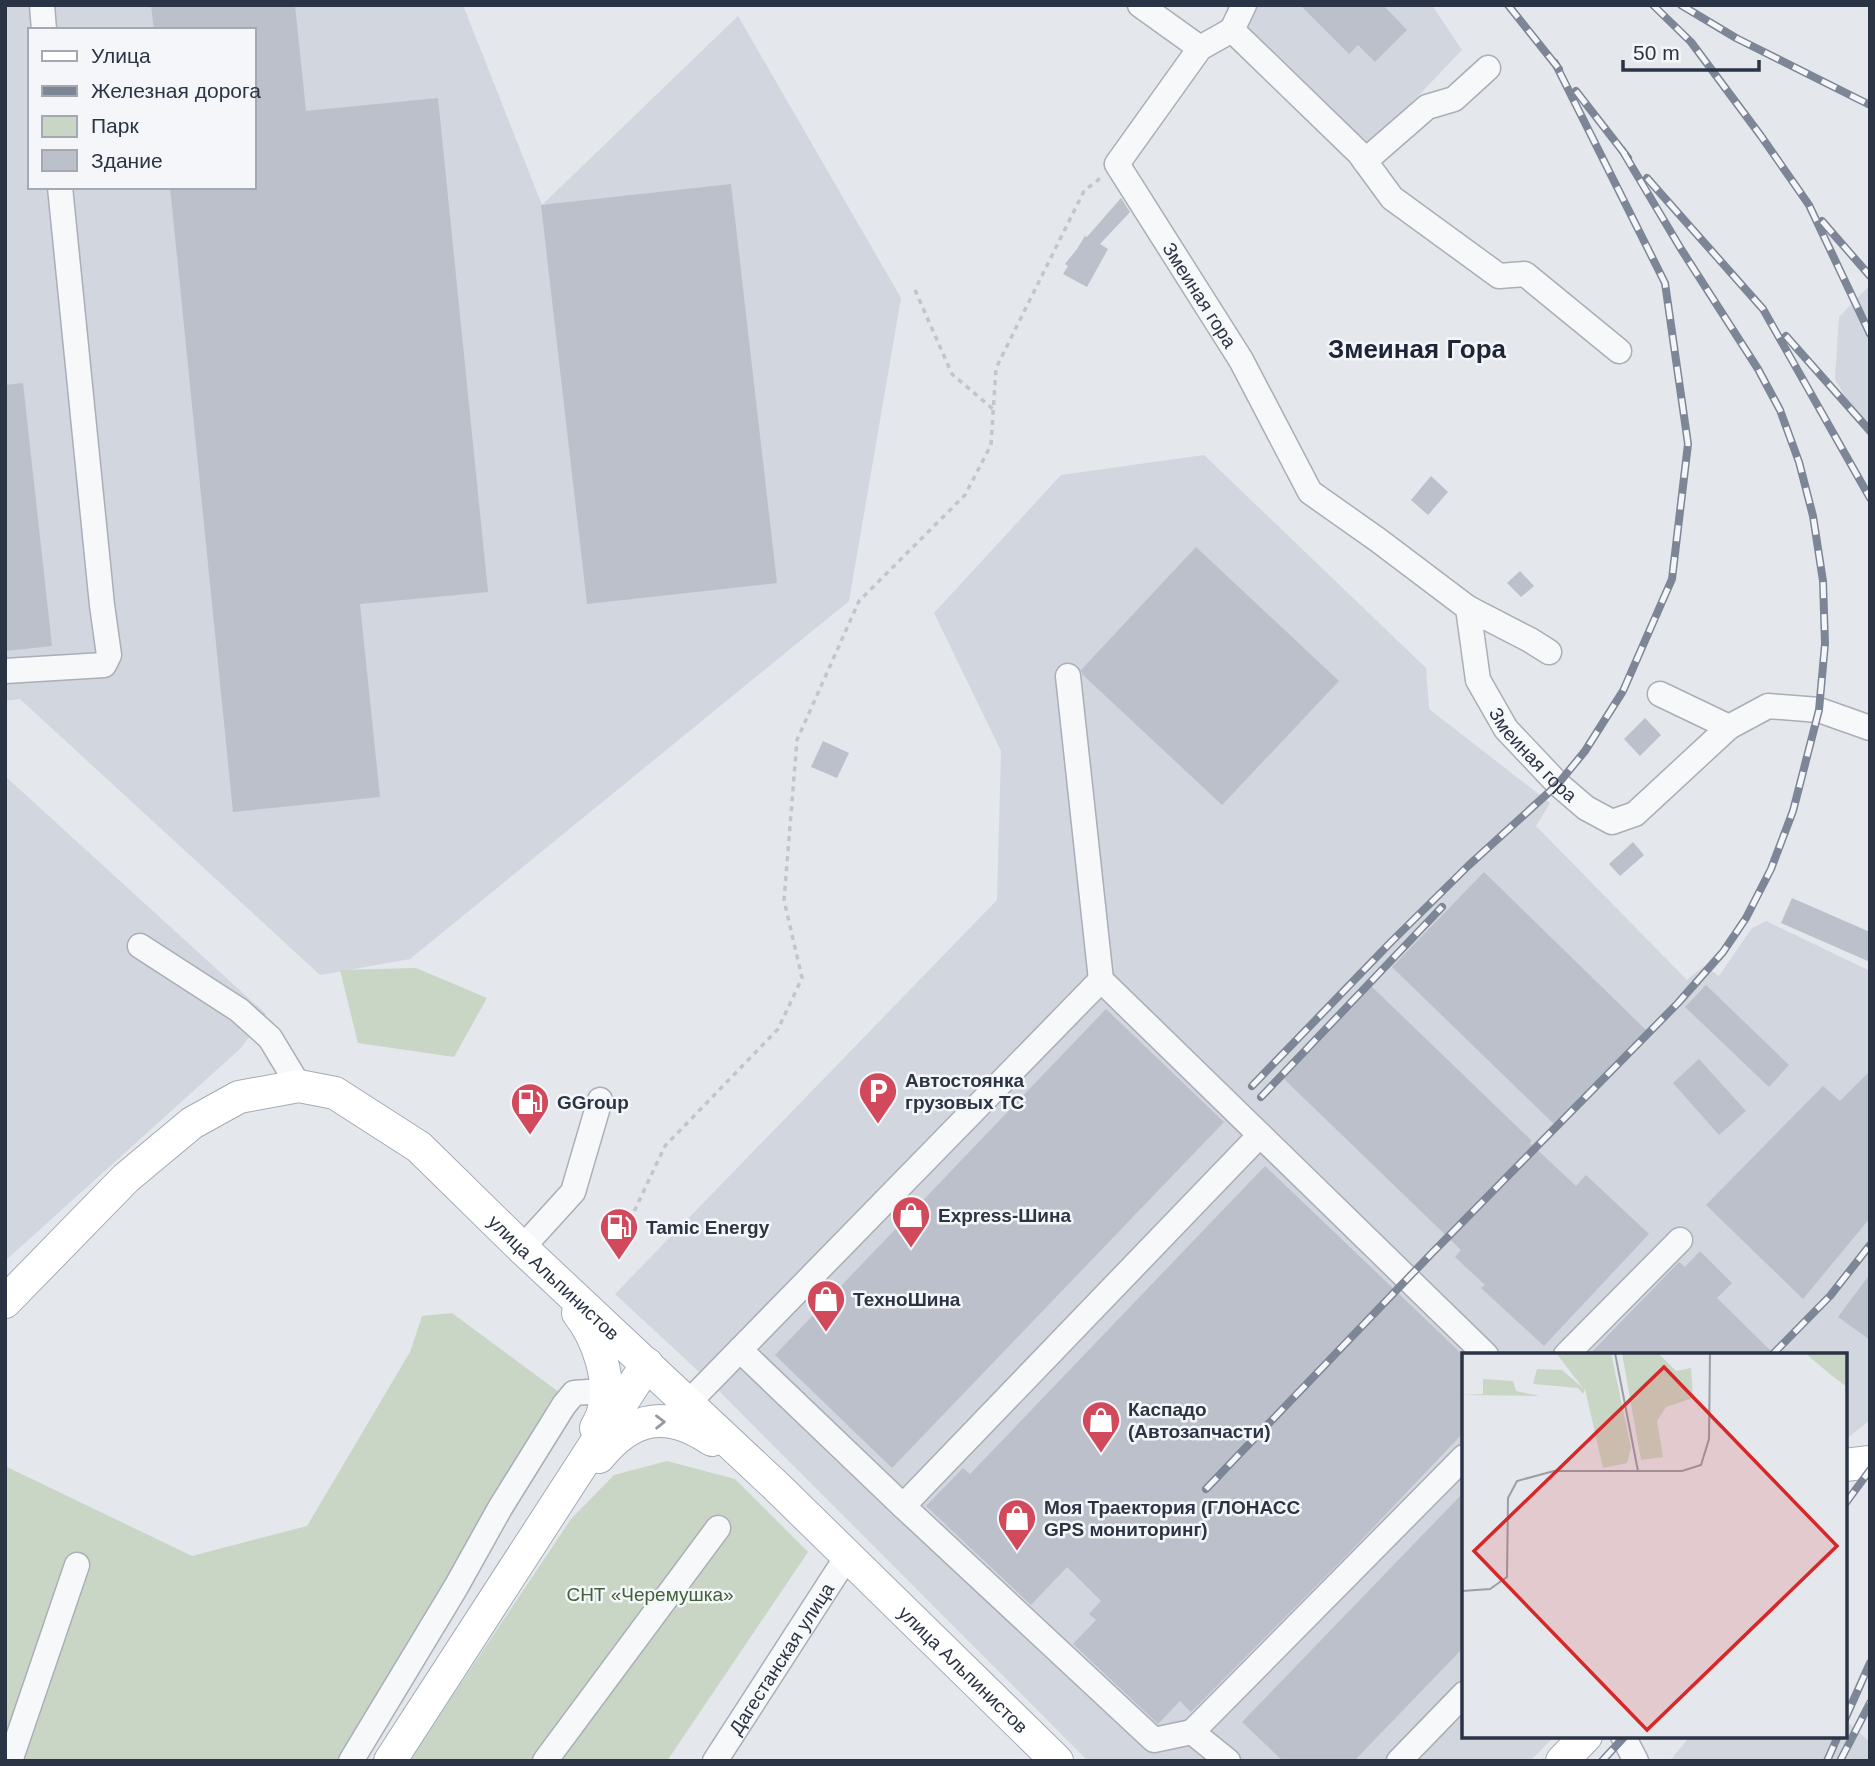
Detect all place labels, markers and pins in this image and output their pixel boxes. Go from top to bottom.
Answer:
parking icon: Автостоянка грузовых ТС [857,1070,899,1125]
place label: Автостоянка грузовых ТС [905,1070,1025,1113]
fuel station icon: GGroup [509,1081,551,1136]
place label: GGroup [557,1092,629,1113]
shop icon: Express-Шина [890,1194,932,1249]
place label: Express-Шина [938,1205,1072,1226]
fuel station icon: Tamic Energy [598,1206,640,1261]
place label: Tamic Energy [646,1217,770,1238]
shop icon: ТехноШина [805,1278,847,1333]
place label: ТехноШина [853,1289,961,1310]
shop icon: Каспадо (Автозапчасти) [1080,1399,1122,1454]
place label: Каспадо (Автозапчасти) [1128,1399,1271,1442]
shop icon: Моя Траектория (ГЛОНАСС GPS мониторинг) [996,1497,1038,1552]
place label: Моя Траектория (ГЛОНАСС GPS мониторинг) [1044,1497,1300,1540]

